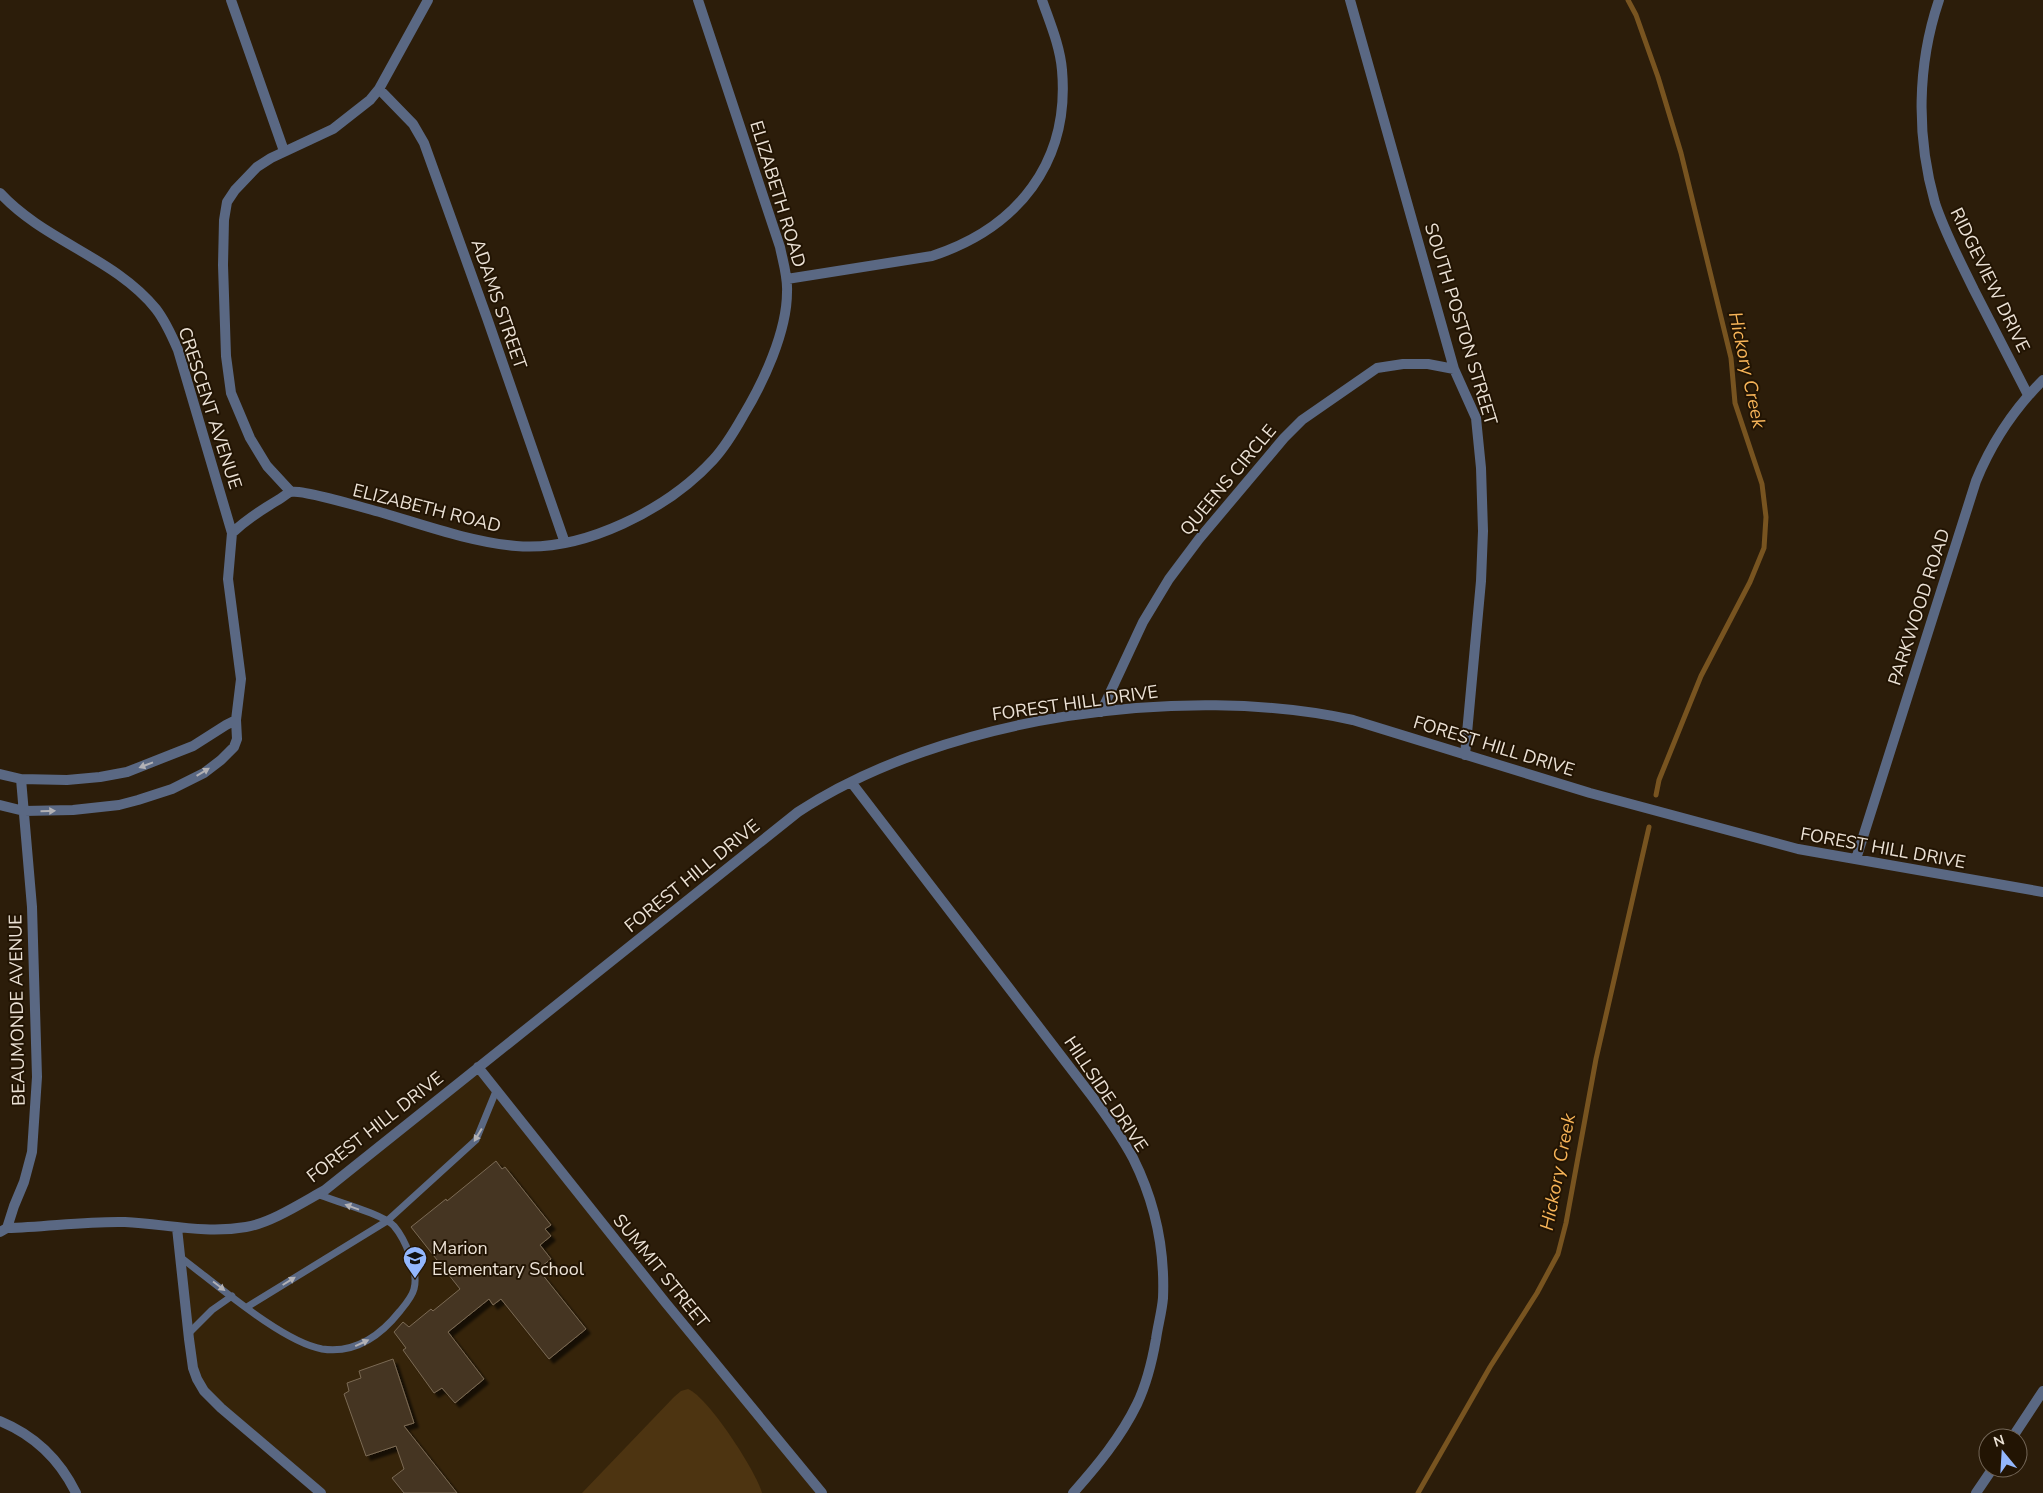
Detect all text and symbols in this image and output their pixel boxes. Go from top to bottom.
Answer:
street label: ELIZABETH ROAD [744,118,812,270]
street label: RIDGEVIEW DRIVE [1945,204,2035,356]
street label: SOUTH POSTON STREET [1419,220,1503,428]
street label: ADAMS STREET [466,236,532,372]
water label: Hickory Creek [1722,309,1772,431]
street label: CRESCENT AVENUE [172,324,248,492]
street label: QUEENS CIRCLE [1174,419,1282,541]
street label: ELIZABETH ROAD [350,478,504,538]
street label: PARKWOOD ROAD [1882,526,1956,688]
street label: FOREST HILL DRIVE [990,679,1160,727]
street label: FOREST HILL DRIVE [1410,710,1578,782]
one-way arrow [139,761,153,769]
one-way arrow [197,768,210,777]
one-way arrow [40,807,56,815]
street label: FOREST HILL DRIVE [619,814,765,938]
street label: FOREST HILL DRIVE [1799,822,1967,874]
street label: BEAUMONDE AVENUE [3,914,31,1106]
street label: HILLSIDE DRIVE [1058,1031,1154,1157]
street label: FOREST HILL DRIVE [302,1066,448,1188]
water label: Hickory Creek [1534,1111,1582,1233]
one-way arrow [473,1129,482,1142]
one-way arrow [344,1203,359,1211]
street label: SUMMIT STREET [608,1209,715,1333]
place label: Marion Elementary School [432,1236,585,1281]
school or university icon: Marion Elementary School [402,1245,428,1279]
one-way arrow [282,1277,295,1286]
one-way arrow [212,1281,226,1291]
one-way arrow [355,1339,369,1347]
north arrow [1978,1428,2028,1478]
text: N [1991,1430,2007,1452]

